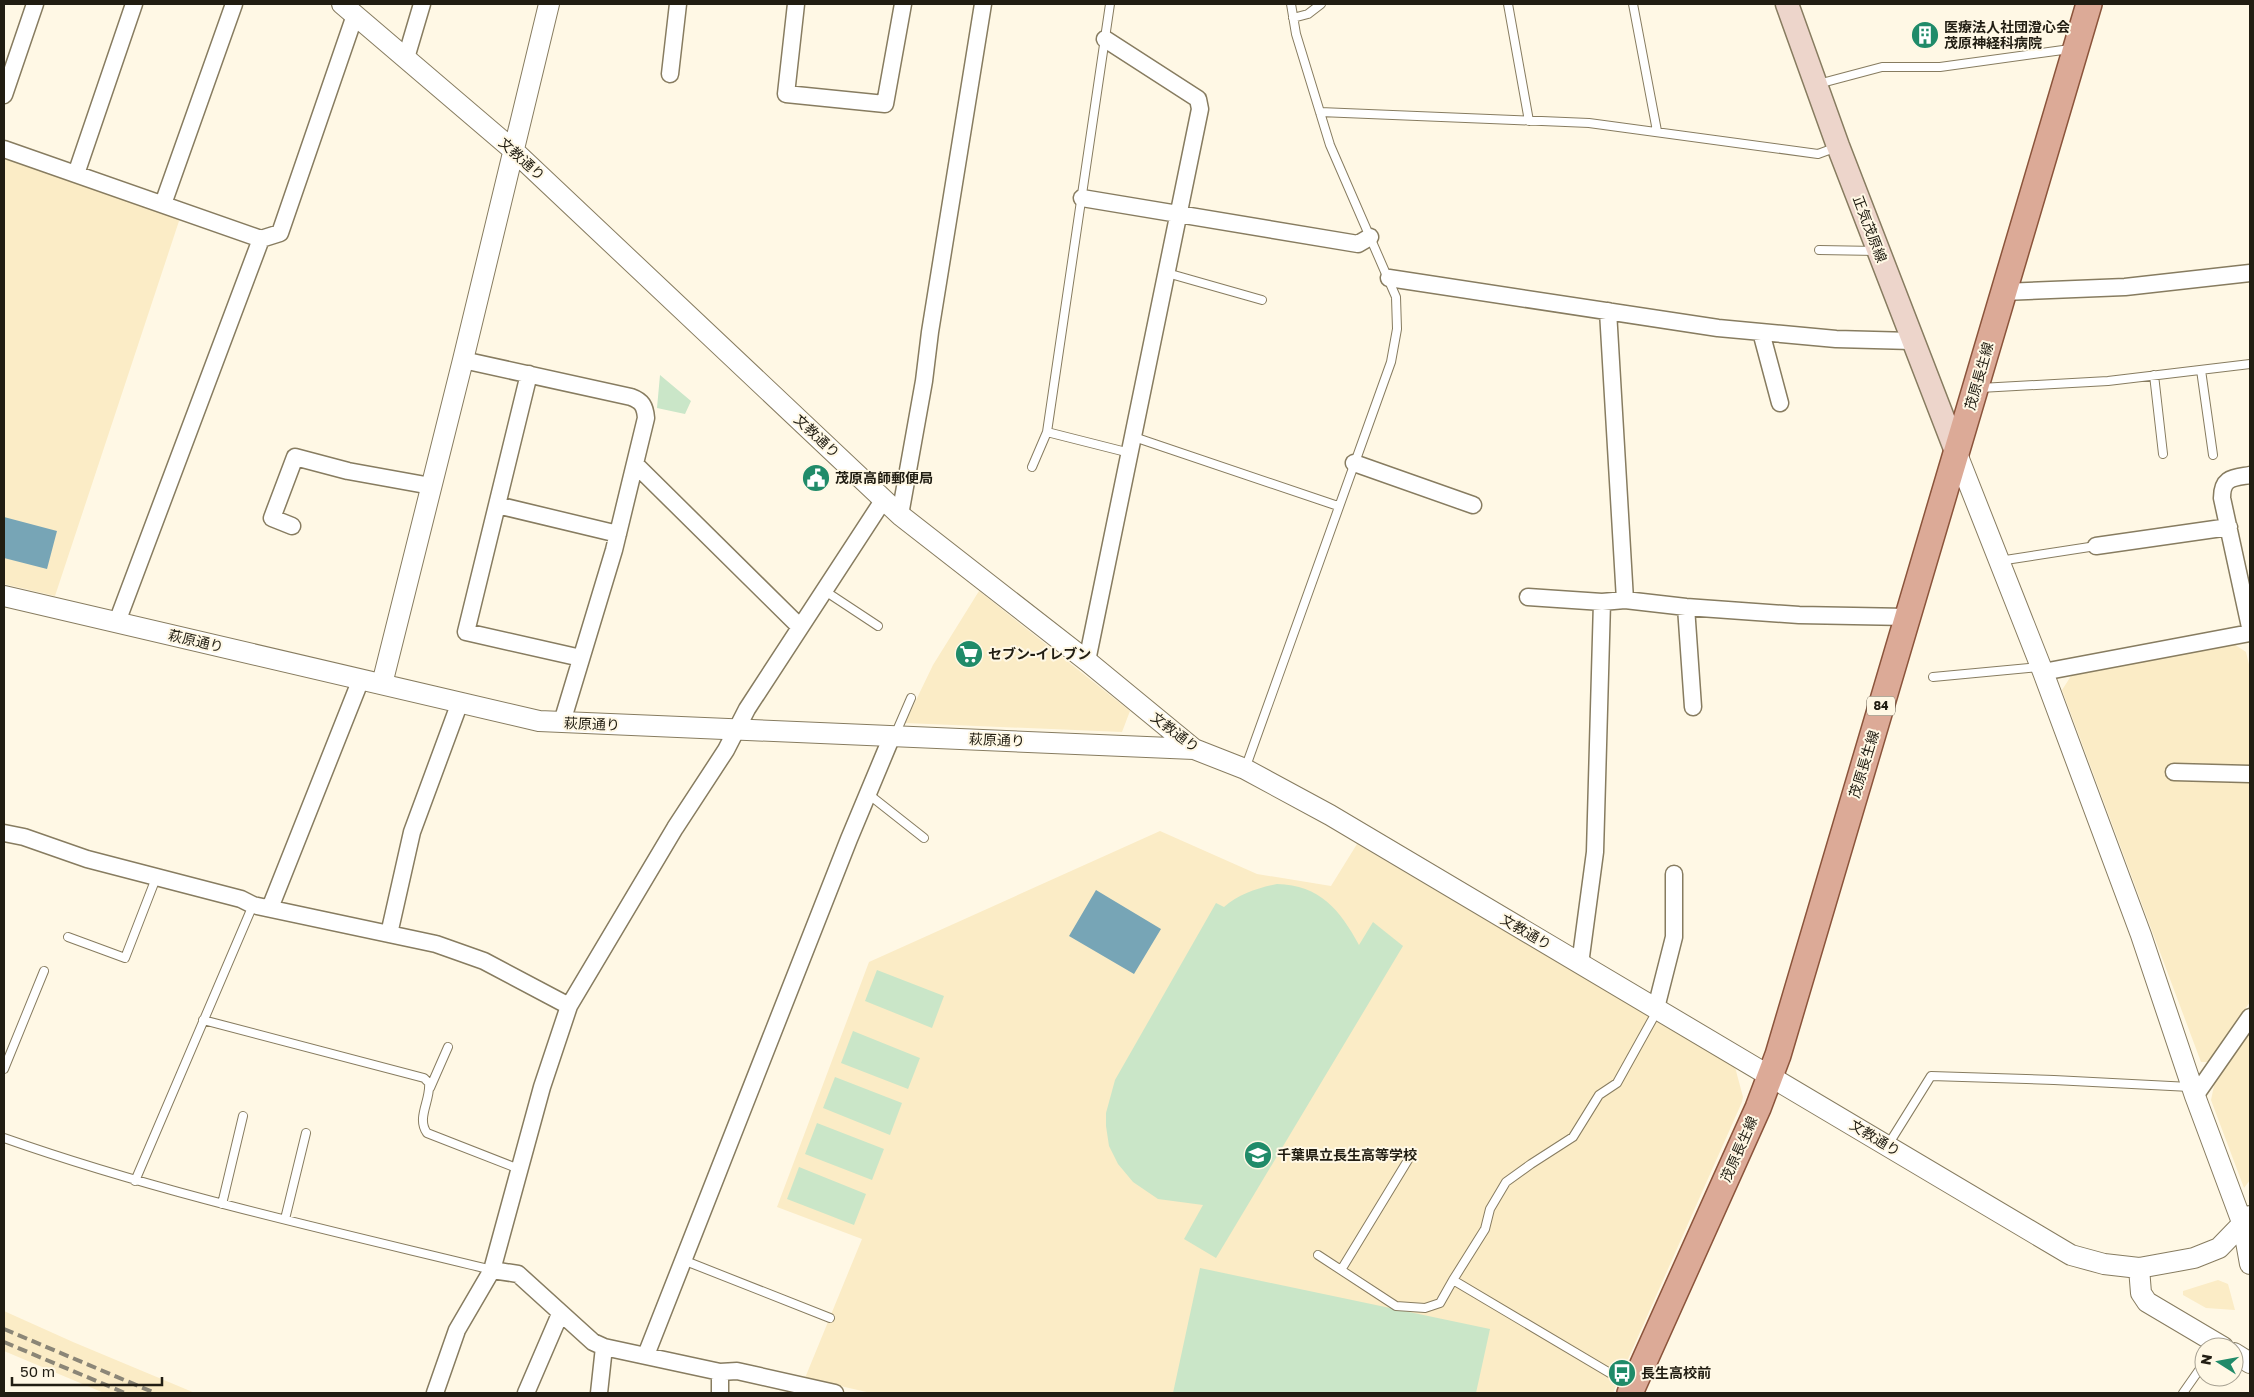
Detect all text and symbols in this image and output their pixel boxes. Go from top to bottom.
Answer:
place label: 医療法人社団澄心会 茂原神経科病院 [1944,18,2070,51]
building icon: 医療法人社団澄心会 茂原神経科病院 [1910,20,1940,50]
street label: 文教通り [496,134,549,184]
street label: 正気茂原線 [1850,193,1891,265]
street label: 茂原長生線 [1961,340,1996,412]
street label: 文教通り [791,410,844,461]
public building icon: 茂原高師郵便局 [801,463,831,493]
place label: 茂原高師郵便局 [835,469,933,486]
street label: 萩原通り [167,626,225,655]
supermarket icon: セブン-イレブン [954,639,984,669]
place label: セブン-イレブン [988,645,1091,662]
road number: 84 [1867,696,1895,716]
street label: 文教通り [1148,708,1203,755]
street label: 萩原通り [564,714,620,733]
street label: 茂原長生線 [1845,728,1882,800]
street label: 萩原通り [969,730,1025,749]
street label: 文教通り [1498,910,1555,953]
street label: 茂原長生線 [1717,1113,1761,1184]
street label: 文教通り [1847,1116,1904,1159]
school or university icon: 千葉県立長生高等学校 [1243,1140,1273,1170]
place label: 千葉県立長生高等学校 [1277,1146,1417,1163]
north arrow [2194,1337,2244,1387]
text: N [2196,1353,2215,1366]
scale bar [12,1354,162,1386]
bus stop icon: 長生高校前 [1607,1358,1637,1388]
text: 50 m [20,1362,55,1380]
place label: 長生高校前 [1641,1364,1711,1381]

